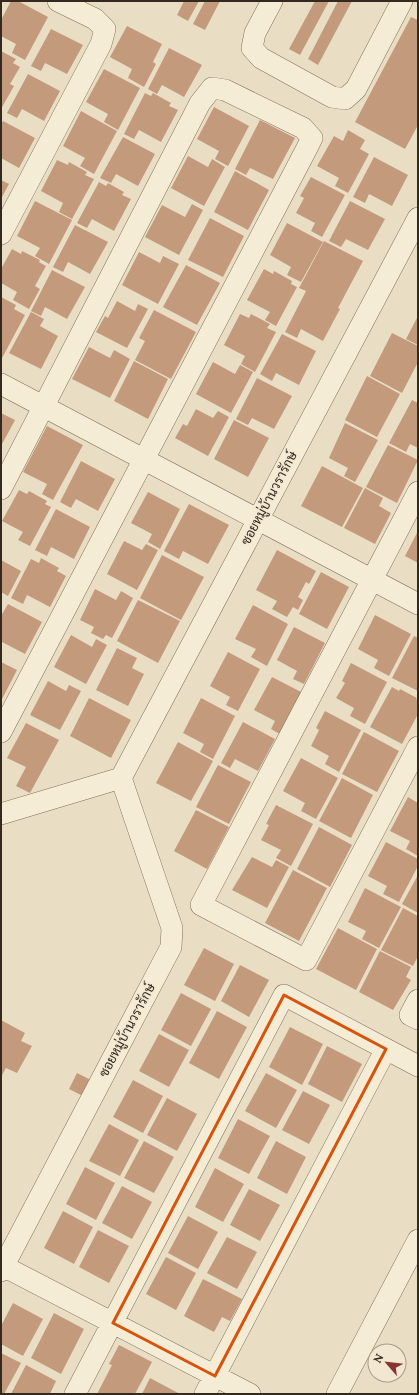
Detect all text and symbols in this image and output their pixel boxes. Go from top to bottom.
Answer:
street label: ซอยหมู่บ้านวรารักษ์ [236,447,302,548]
street label: ซอยหมู่บ้านวรารักษ์ [94,979,160,1080]
north arrow [367,1343,407,1383]
text: N [370,1351,387,1365]

